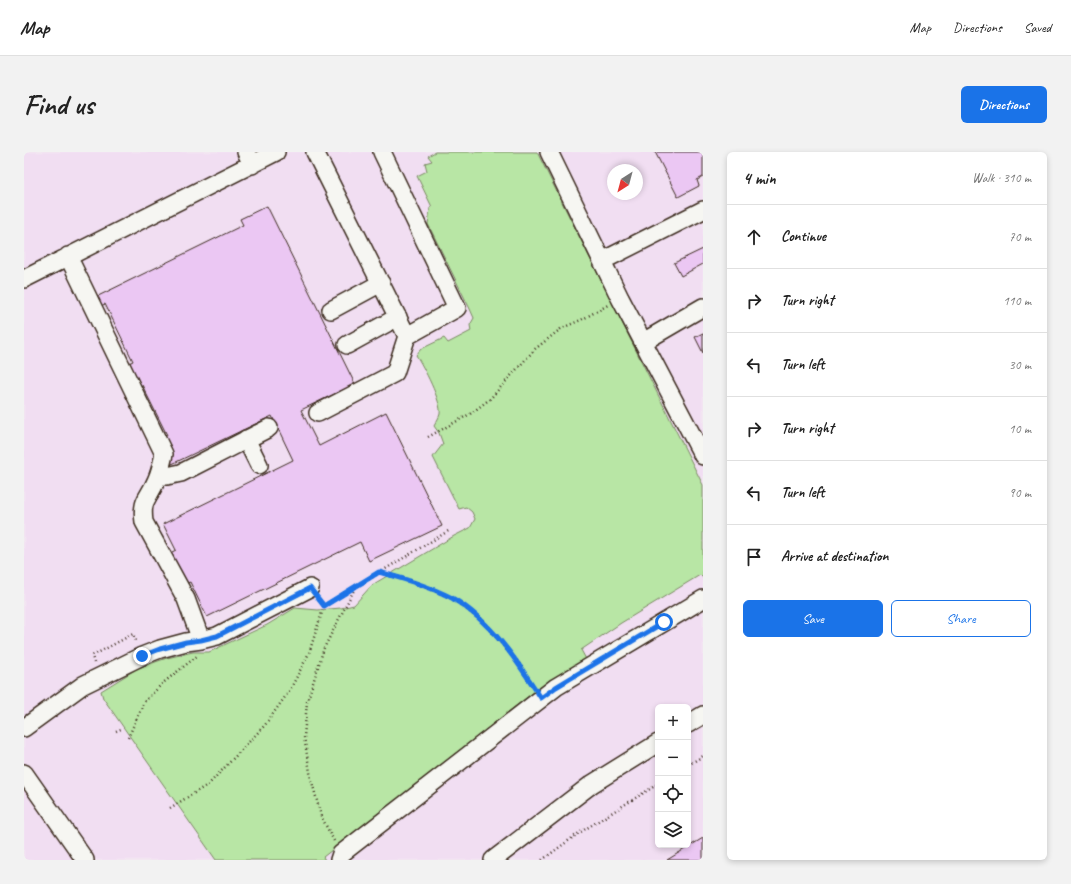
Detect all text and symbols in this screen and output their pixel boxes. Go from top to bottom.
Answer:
text: Map [20,16,50,40]
text: Map [910,19,931,36]
text: Directions [953,19,1002,36]
text: Saved [1024,19,1051,36]
button: Directions [961,86,1047,123]
text: Find us [24,87,94,122]
north arrow [607,164,643,200]
text: 4 min [743,168,776,189]
text: Walk · 310 m [972,170,1031,186]
icon: ahead [743,226,765,248]
text: Continue [781,227,826,246]
text: 70 m [1009,229,1031,245]
icon: right [743,290,765,312]
text: Turn right [781,291,834,310]
text: 110 m [1003,293,1031,309]
icon: left [743,354,765,376]
text: Turn left [781,355,824,374]
text: 30 m [1009,357,1031,373]
icon: right [743,418,765,440]
text: Turn right [781,419,834,438]
text: 10 m [1009,421,1031,437]
icon: left [743,482,765,504]
text: Turn left [781,483,824,502]
text: 90 m [1009,485,1031,501]
icon: arrive [743,546,765,568]
text: Arrive at destination [781,547,888,566]
button: Save [743,600,883,637]
button: Share [891,600,1031,637]
route start [655,613,673,631]
route end [133,647,151,665]
map controls [655,704,691,848]
button: + [655,704,691,740]
button: − [655,740,691,776]
button: locate [655,776,691,812]
button: layers [655,812,691,848]

